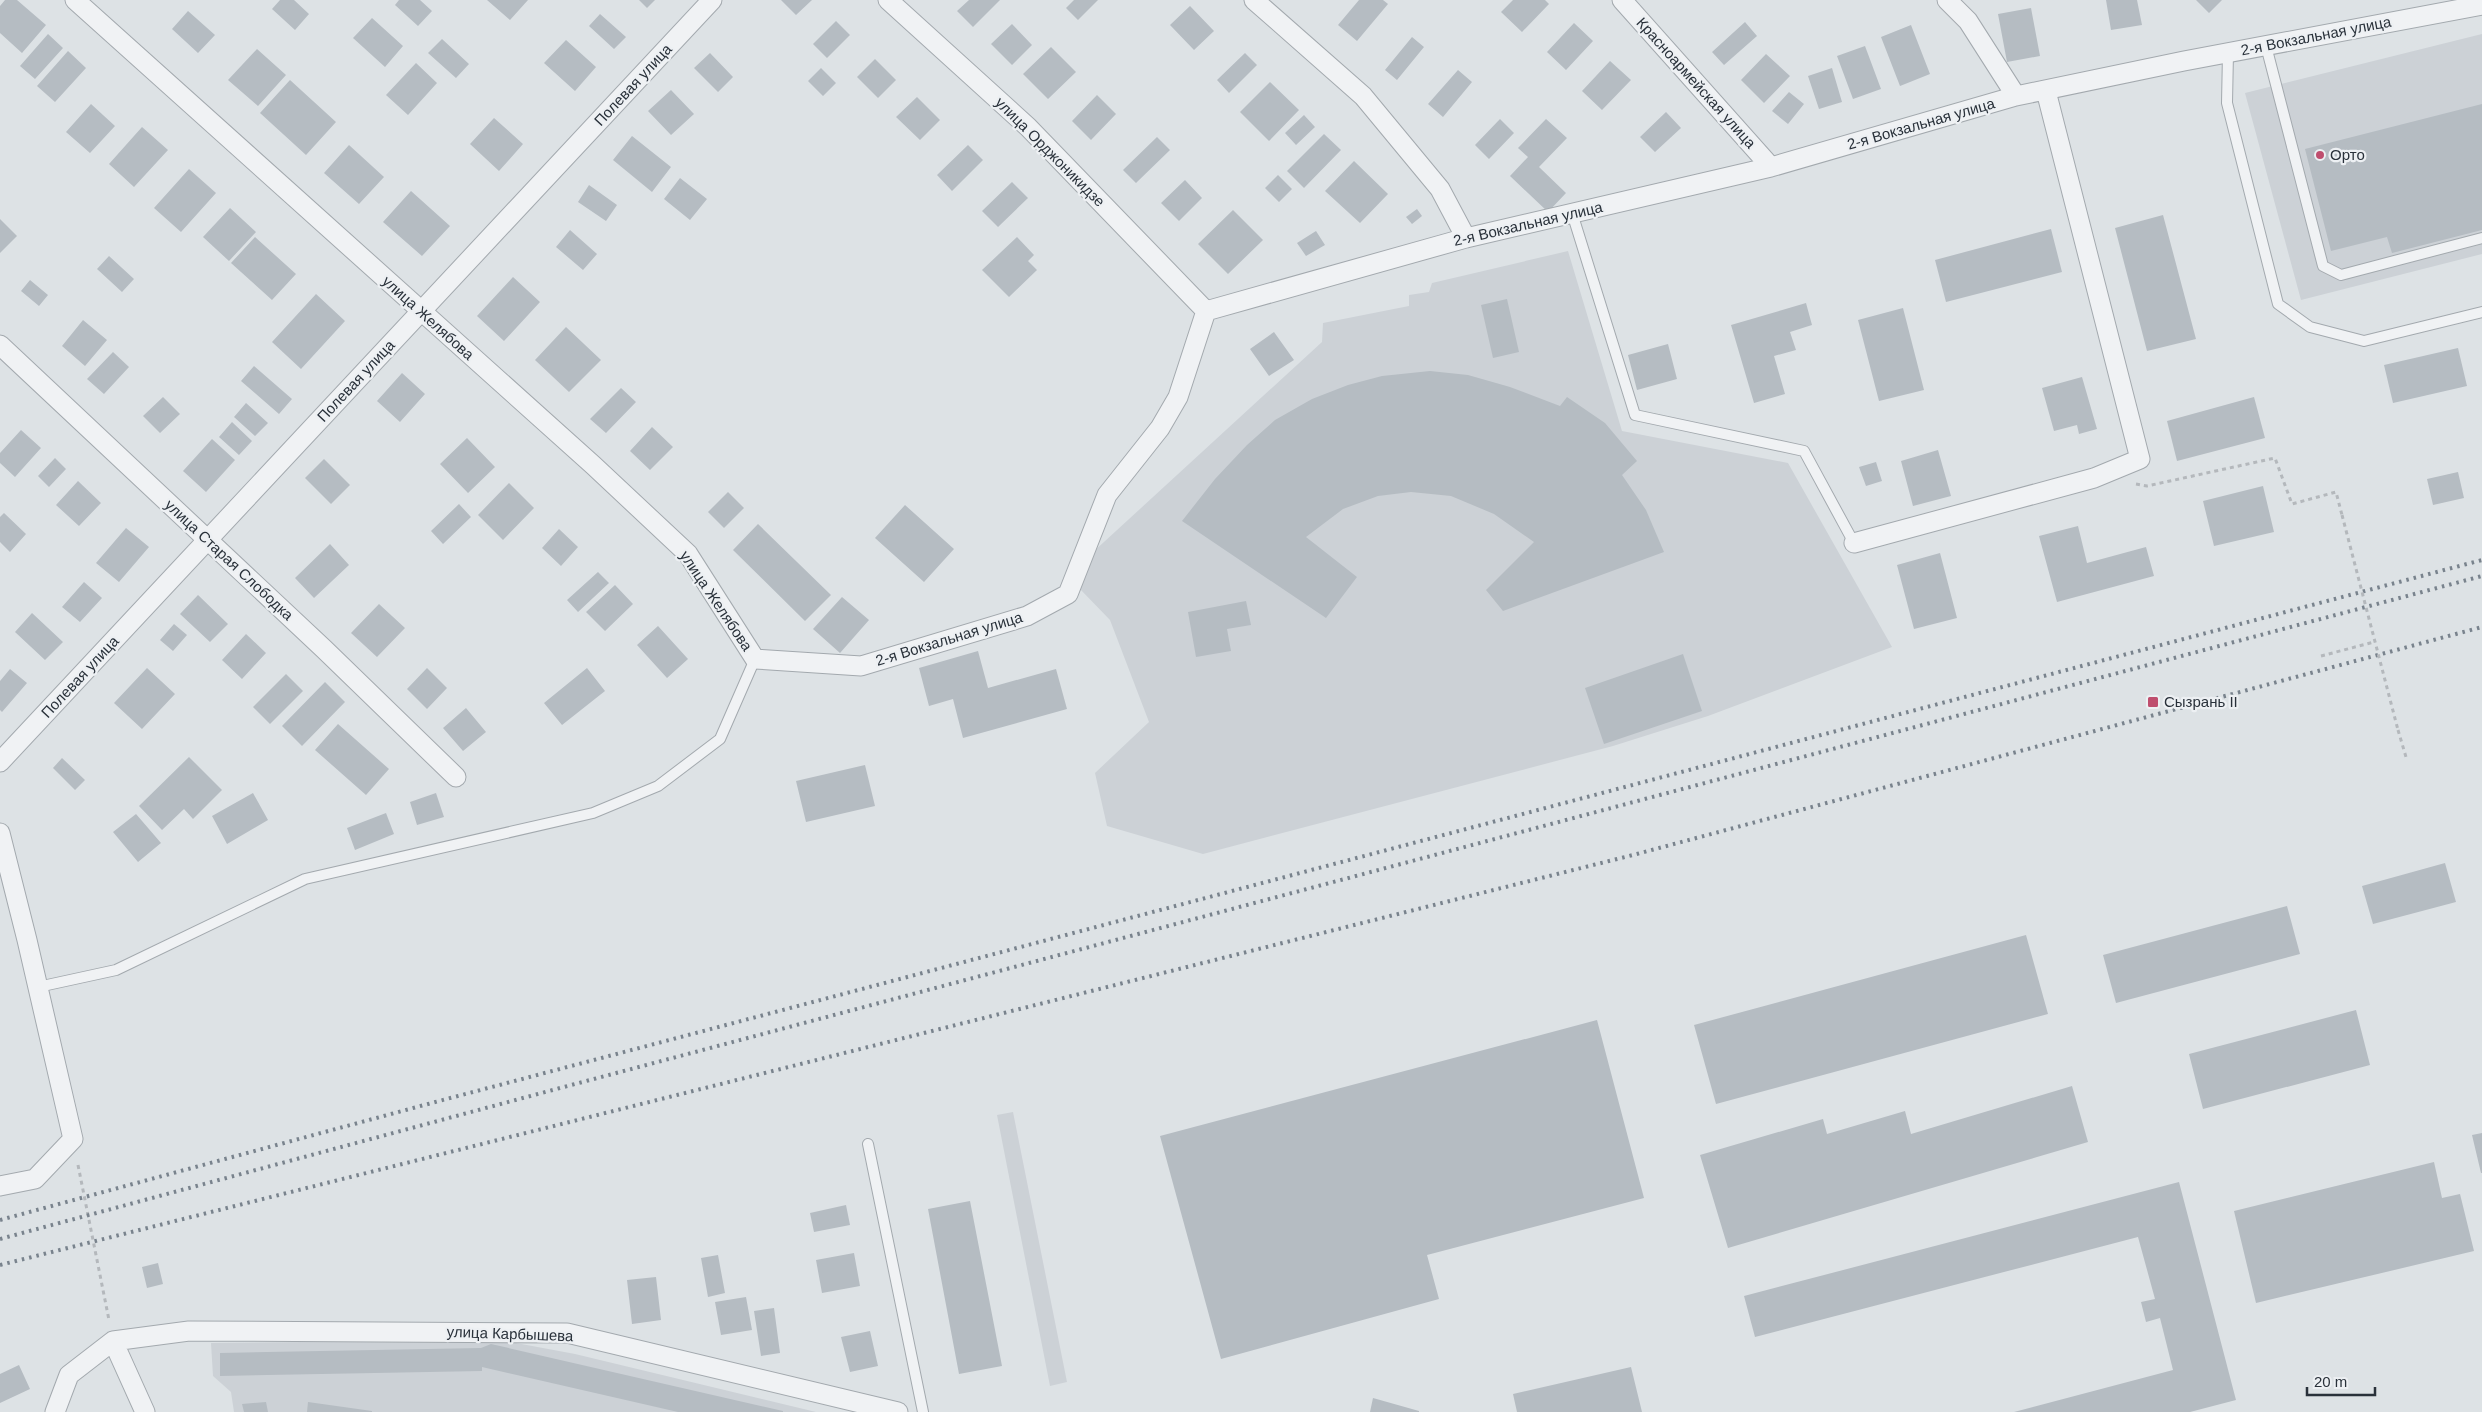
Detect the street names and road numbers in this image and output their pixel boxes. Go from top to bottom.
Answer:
street label: 2-я Вокзальная улица [2239,12,2393,58]
street label: Красноармейская улица [1633,14,1760,152]
street label: Полевая улица [590,40,675,129]
street label: улица Орджоникидзе [992,93,1109,210]
street label: 2-я Вокзальная улица [1845,94,1997,153]
street label: 2-я Вокзальная улица [1452,198,1605,249]
street label: улица Желябова [379,272,478,363]
street label: Полевая улица [313,336,398,425]
street label: улица Старая Слободка [162,496,297,624]
street label: улица Желябова [677,548,757,654]
street label: 2-я Вокзальная улица [873,608,1025,669]
street label: Полевая улица [37,632,122,721]
street label: улица Карбышева [446,1323,574,1344]

